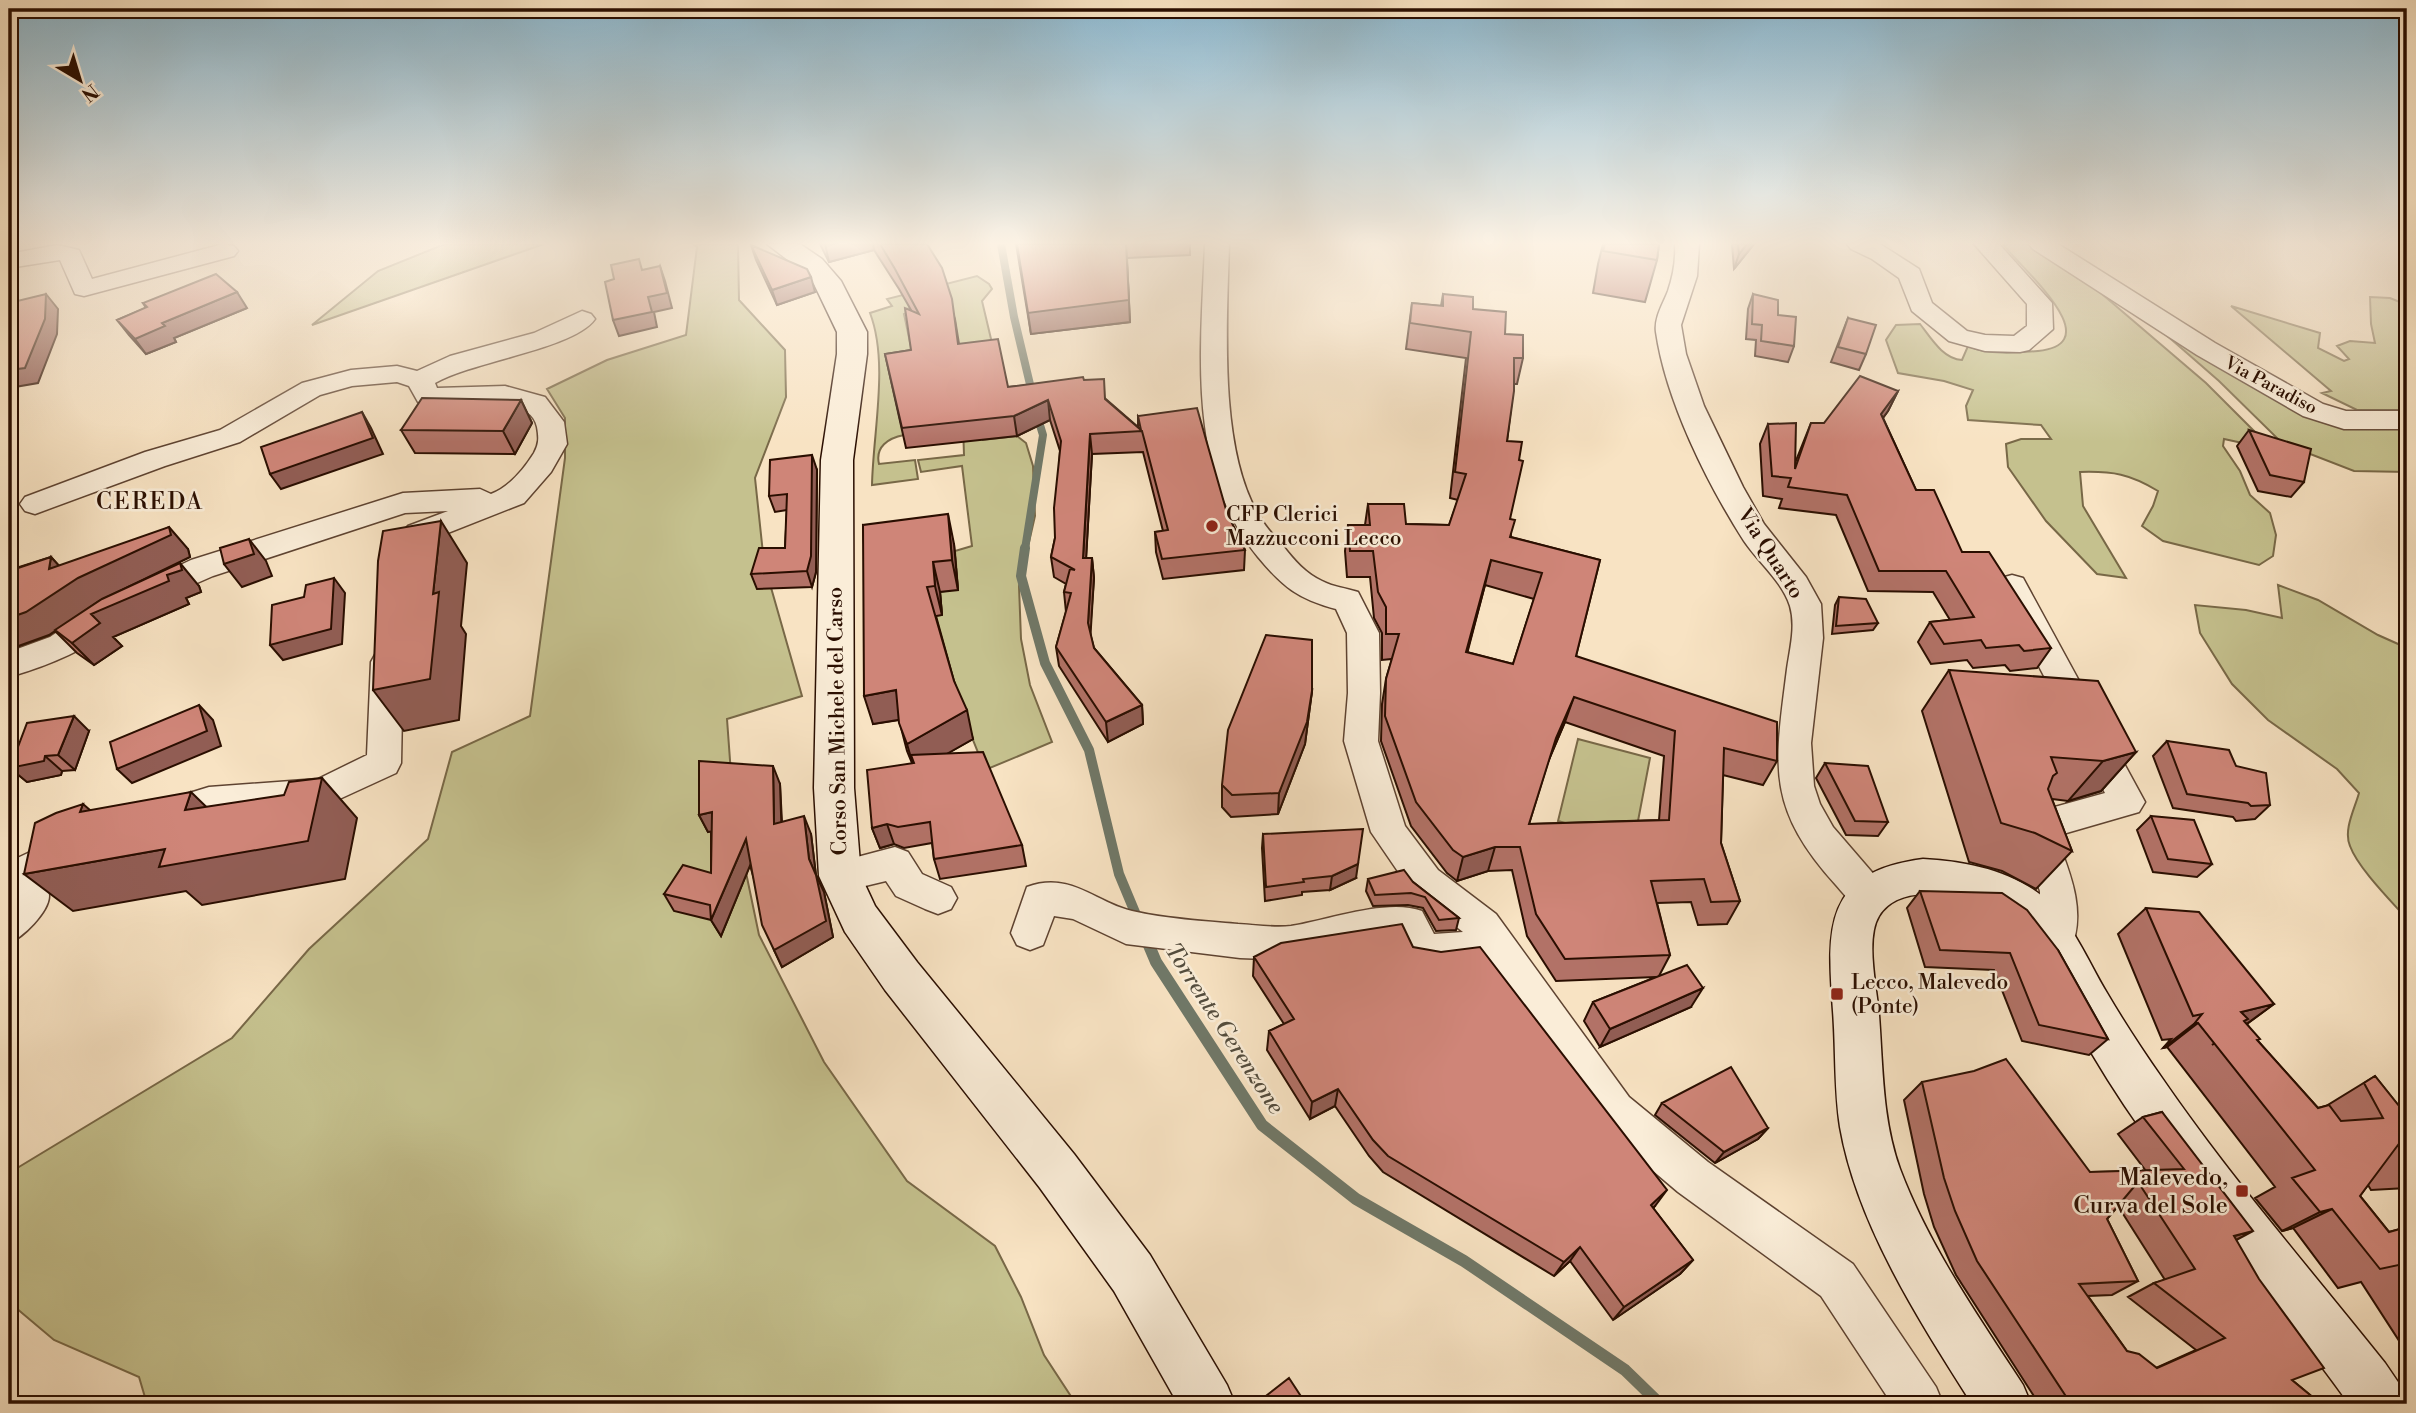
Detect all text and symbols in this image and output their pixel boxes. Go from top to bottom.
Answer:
north arrow [46,46,116,116]
text: N [77,79,103,107]
street label: Via Paradiso [2219,351,2321,420]
district label: CEREDA [96,488,204,516]
place label: CFP Clerici Mazzucconi Lecco [1226,502,1402,552]
street label: Via Quarto [1731,502,1809,604]
marker: CFP Clerici Mazzucconi Lecco [1204,518,1220,534]
street label: Corso San Michele del Carso [823,586,853,855]
water label: Torrente Gerenzone [1158,938,1290,1120]
place label: Lecco, Malevedo (Ponte) [1851,970,2008,1020]
marker: Lecco, Malevedo (Ponte) [1829,986,1845,1002]
place label: Malevedo, Curva del Sole [2073,1163,2228,1221]
marker: Malevedo, Curva del Sole [2234,1183,2250,1199]

